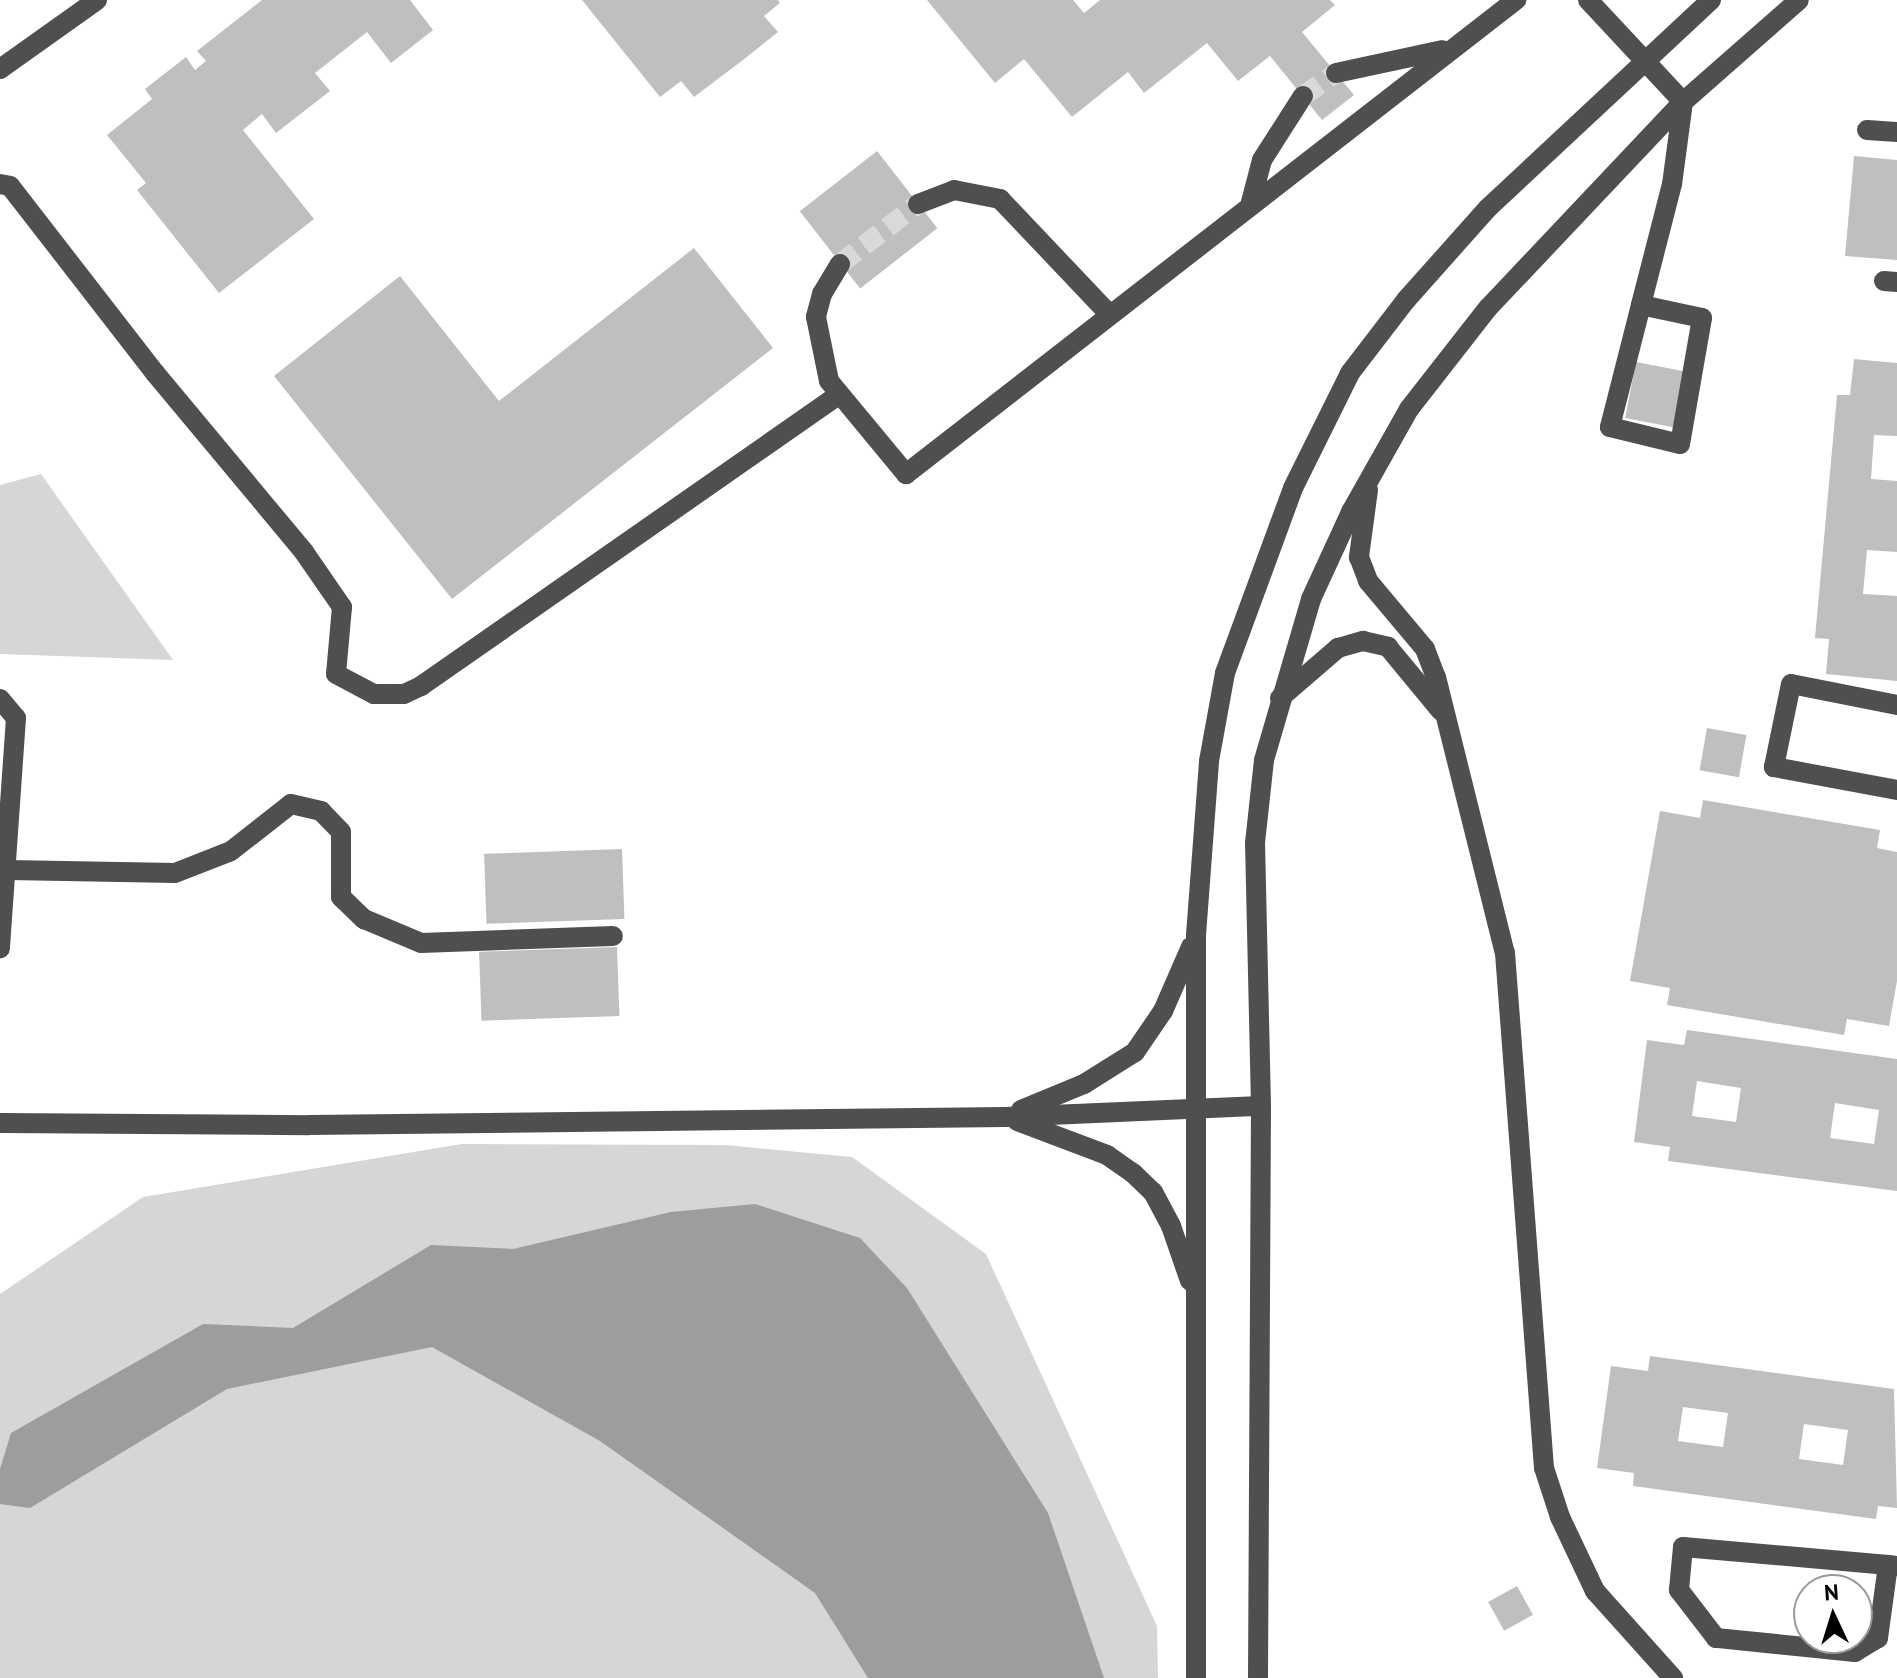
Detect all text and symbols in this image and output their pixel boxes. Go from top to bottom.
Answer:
north arrow [1793,1574,1873,1654]
text: N [1823,1578,1840,1607]

